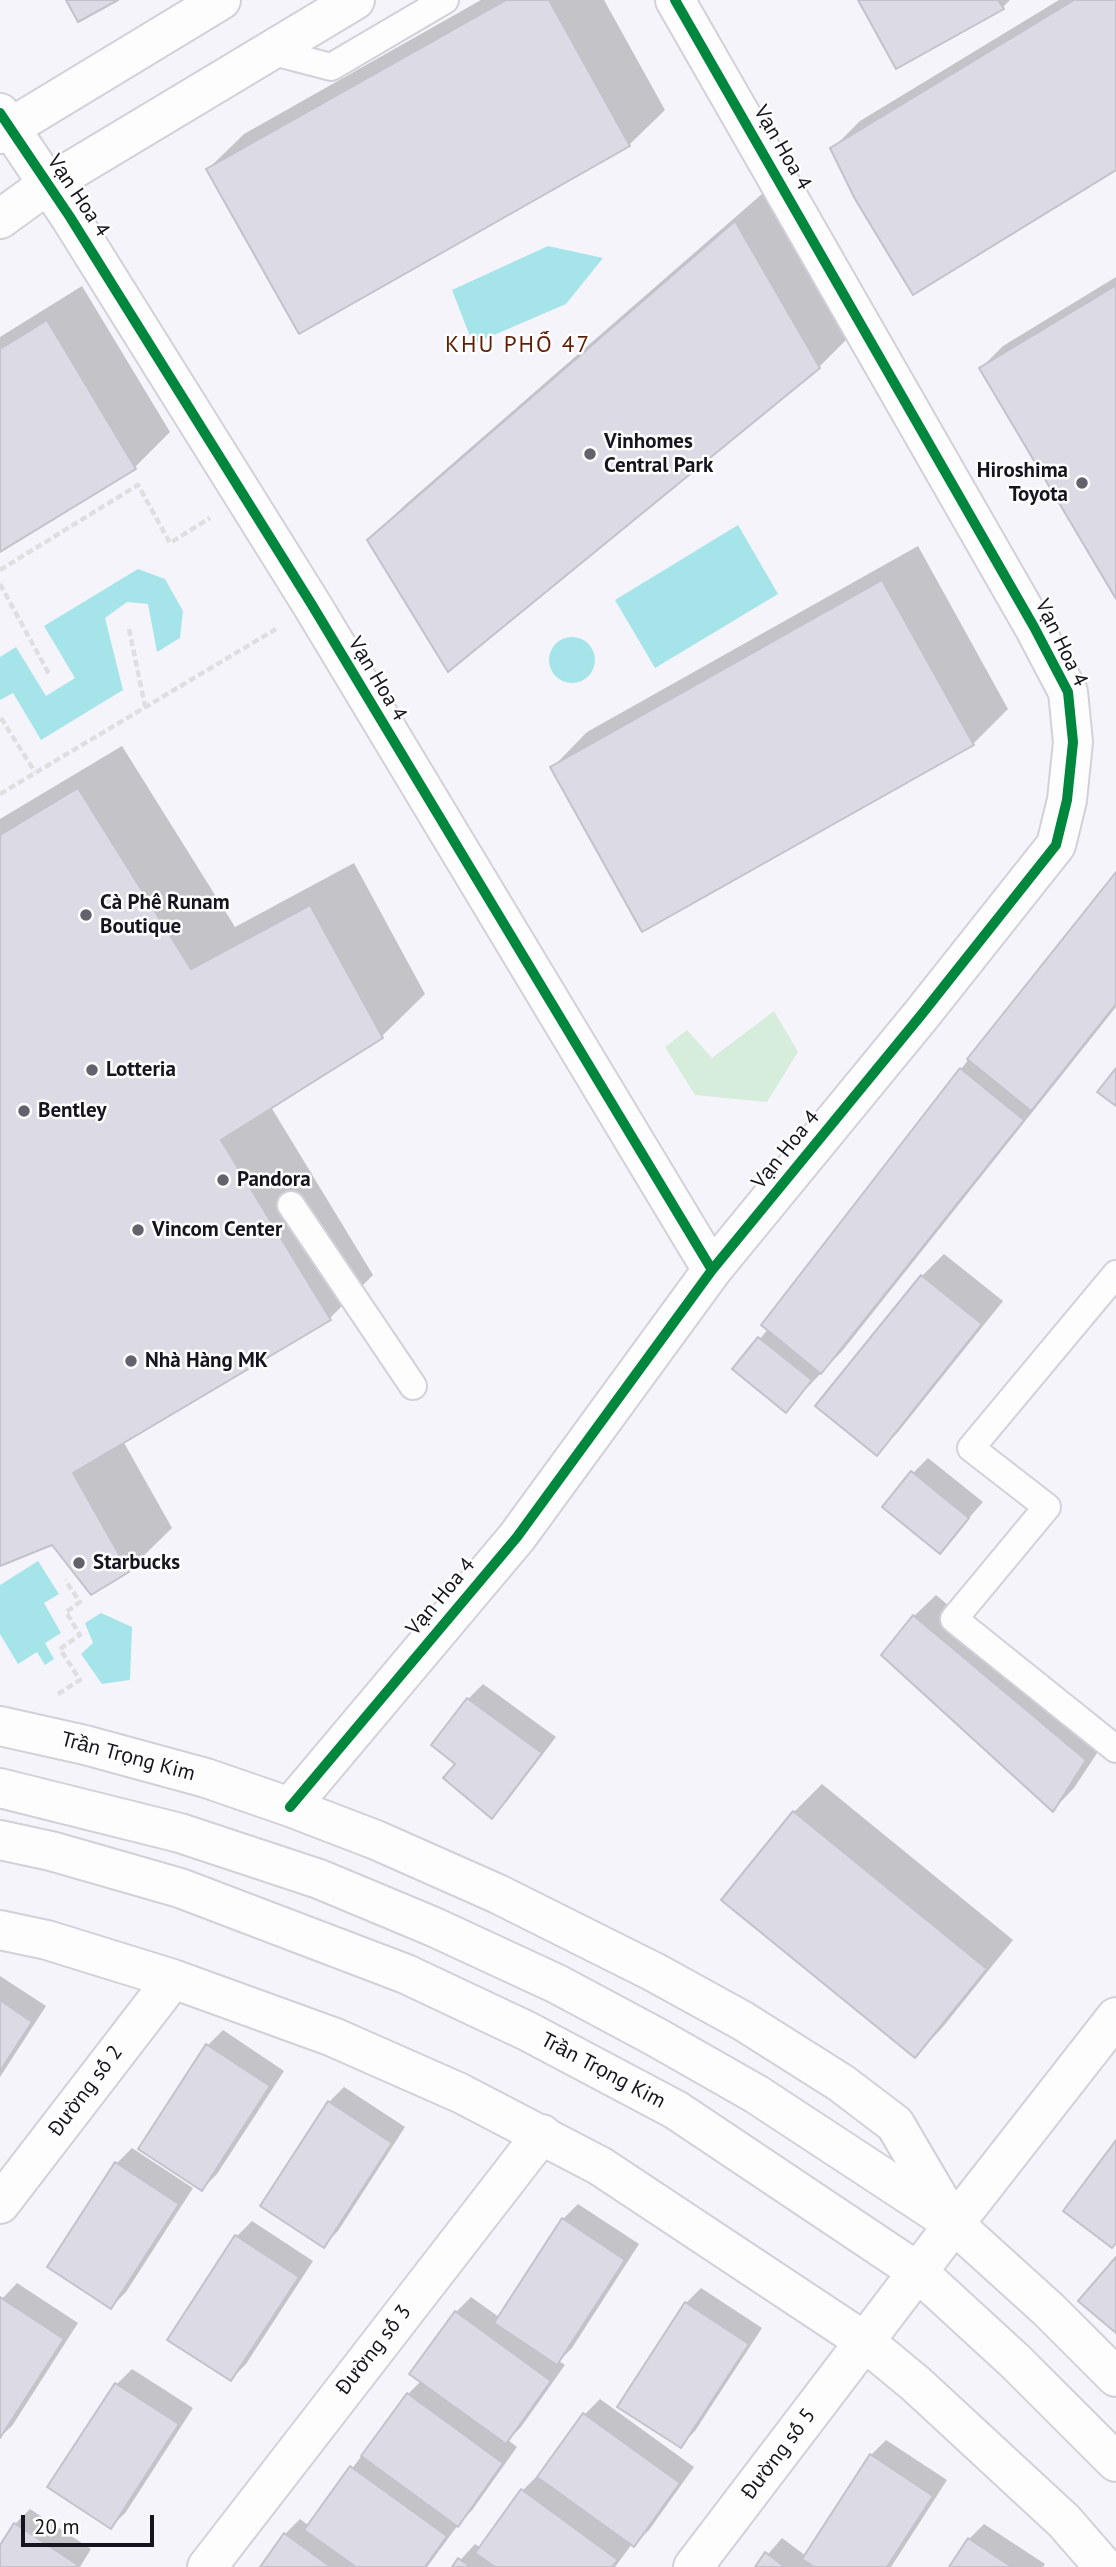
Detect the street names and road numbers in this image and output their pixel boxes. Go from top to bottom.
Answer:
street label: Vạn Hoa 4 [748,101,816,195]
street label: Vạn Hoa 4 [41,150,115,242]
street label: Vạn Hoa 4 [1029,595,1093,691]
street label: Vạn Hoa 4 [342,632,412,726]
street label: Vạn Hoa 4 [747,1106,825,1194]
street label: Vạn Hoa 4 [401,1553,481,1641]
street label: Trần Trọng Kim [58,1727,198,1787]
street label: Trần Trọng Kim [536,2028,670,2114]
street label: Đường số 2 [44,2041,128,2141]
street label: Đường số 3 [331,2300,417,2400]
street label: Đường số 5 [737,2404,821,2504]

